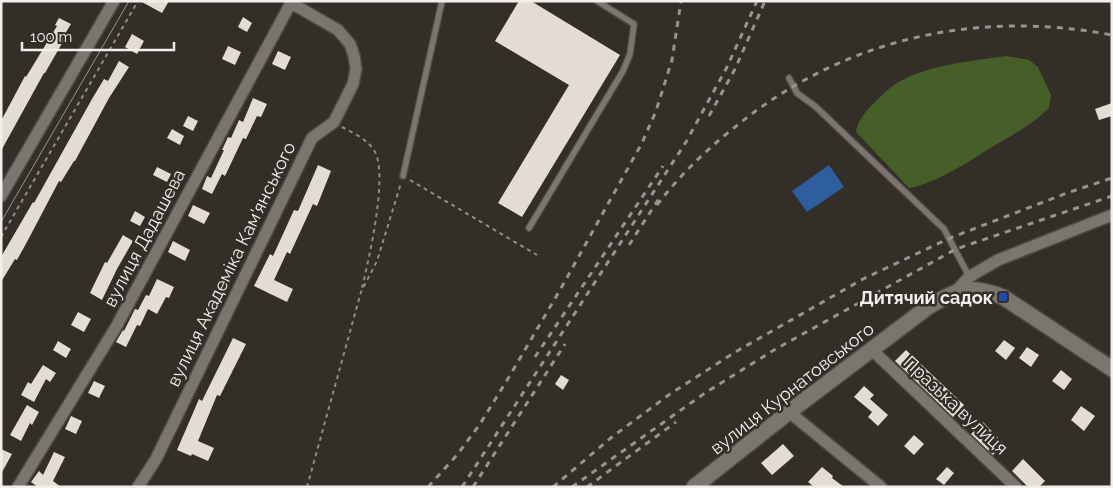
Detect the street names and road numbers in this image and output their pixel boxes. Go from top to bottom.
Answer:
street label: вулиця Академіка Кам'янського [163,138,300,390]
street label: вулиця Дадашева [99,166,189,310]
street label: вулиця Курнатовського [706,317,878,458]
street label: Празька вулиця [900,351,1012,459]

